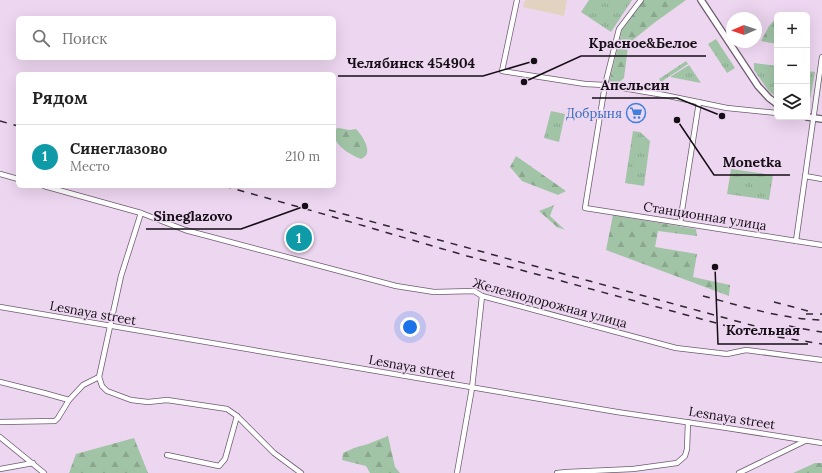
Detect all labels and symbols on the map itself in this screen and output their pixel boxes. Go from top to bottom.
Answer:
north arrow [726,12,762,48]
callout: Красное&Белое [581,30,706,56]
text: Красное&Белое [589,34,698,52]
callout: Челябинск 454904 [338,50,483,76]
text: Челябинск 454904 [347,54,476,72]
callout: Апельсин [592,72,677,98]
text: Апельсин [600,76,670,94]
supermarket icon: Добрыня [625,102,647,124]
place label: Добрыня [566,105,622,122]
callout: Monetka [714,149,790,175]
text: Monetka [722,153,782,171]
street label: Станционная улица [642,198,768,234]
callout: Sineglazovo [146,203,241,229]
text: Sineglazovo [153,207,233,225]
pin: 1 [286,223,312,253]
street label: Железнодорожная улица [471,274,629,332]
street label: Lesnaya street [48,297,138,329]
your location [400,317,420,337]
callout: Котельная [718,318,808,344]
text: Котельная [726,321,800,339]
street label: Lesnaya street [367,351,457,383]
street label: Lesnaya street [687,403,777,433]

